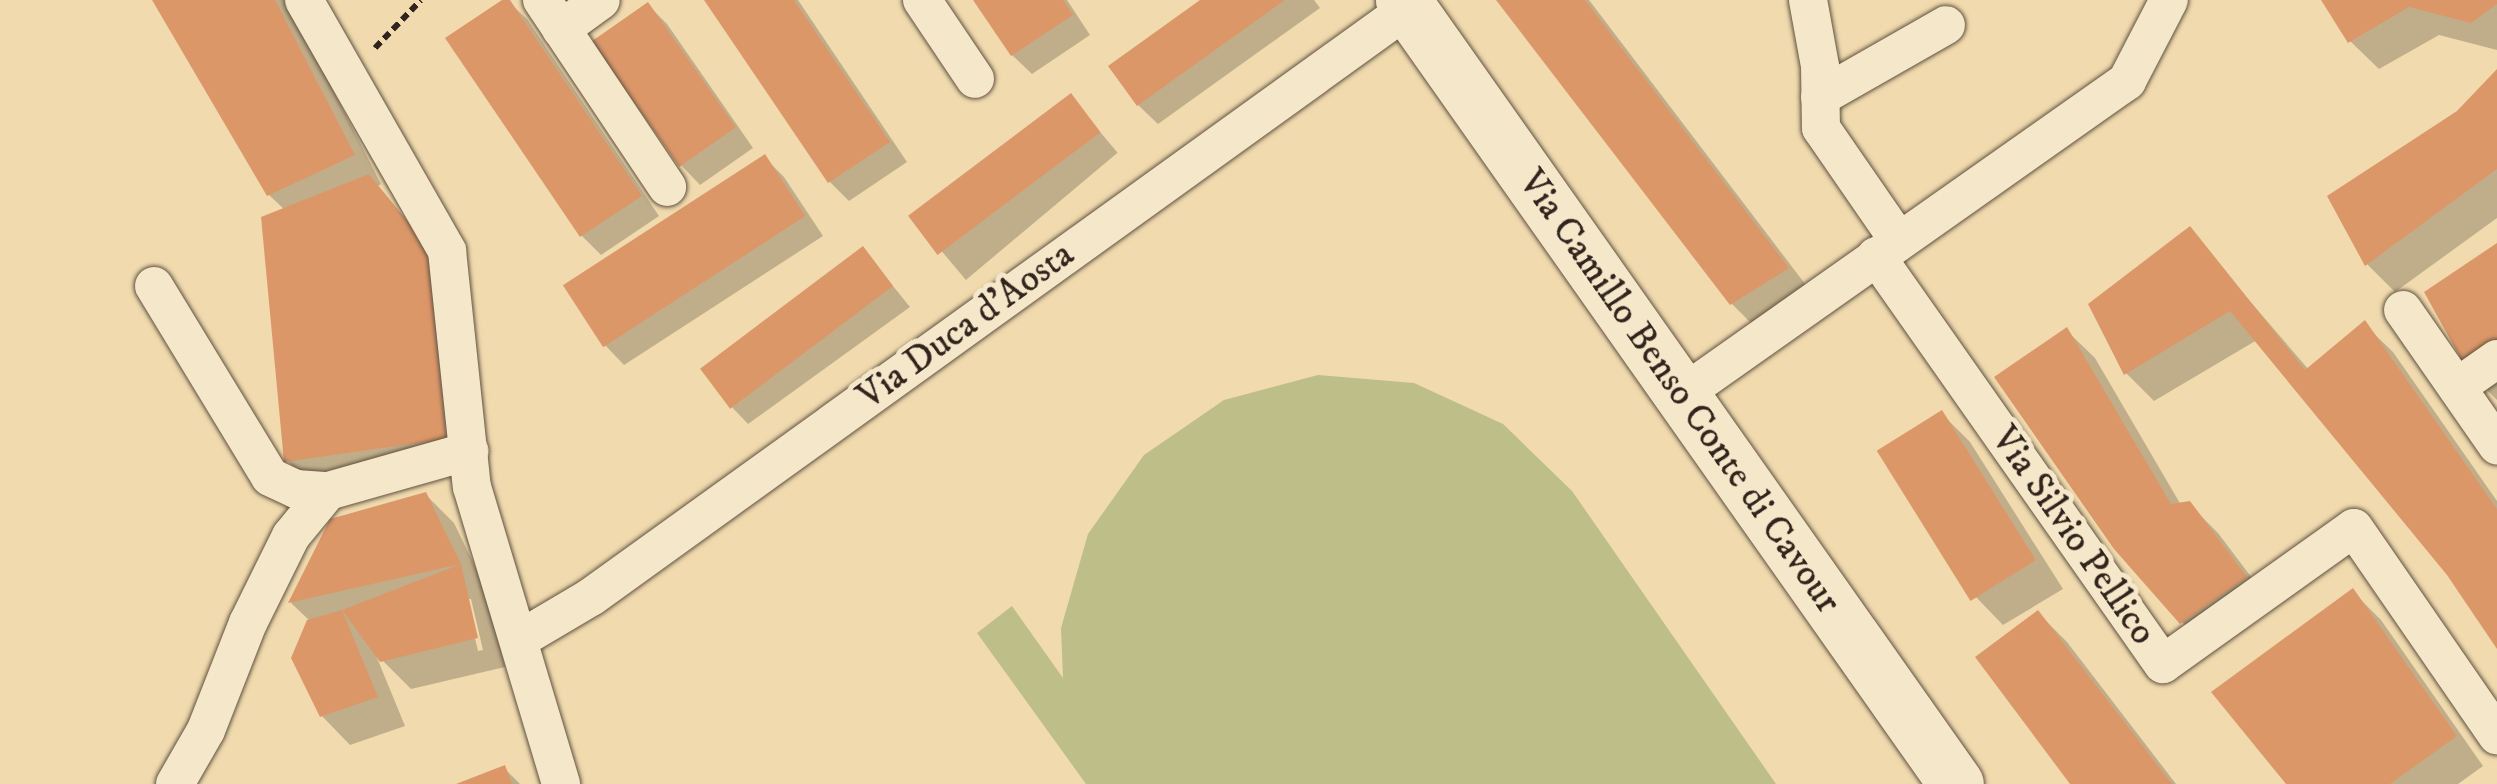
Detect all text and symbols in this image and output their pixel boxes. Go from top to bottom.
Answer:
street label: Via Camillo Benso Conte di Cavour [1508,161,1850,623]
street label: Via Duca d'Aosta [849,232,1083,420]
street label: Via Silvio Pellico [1981,418,2165,654]

